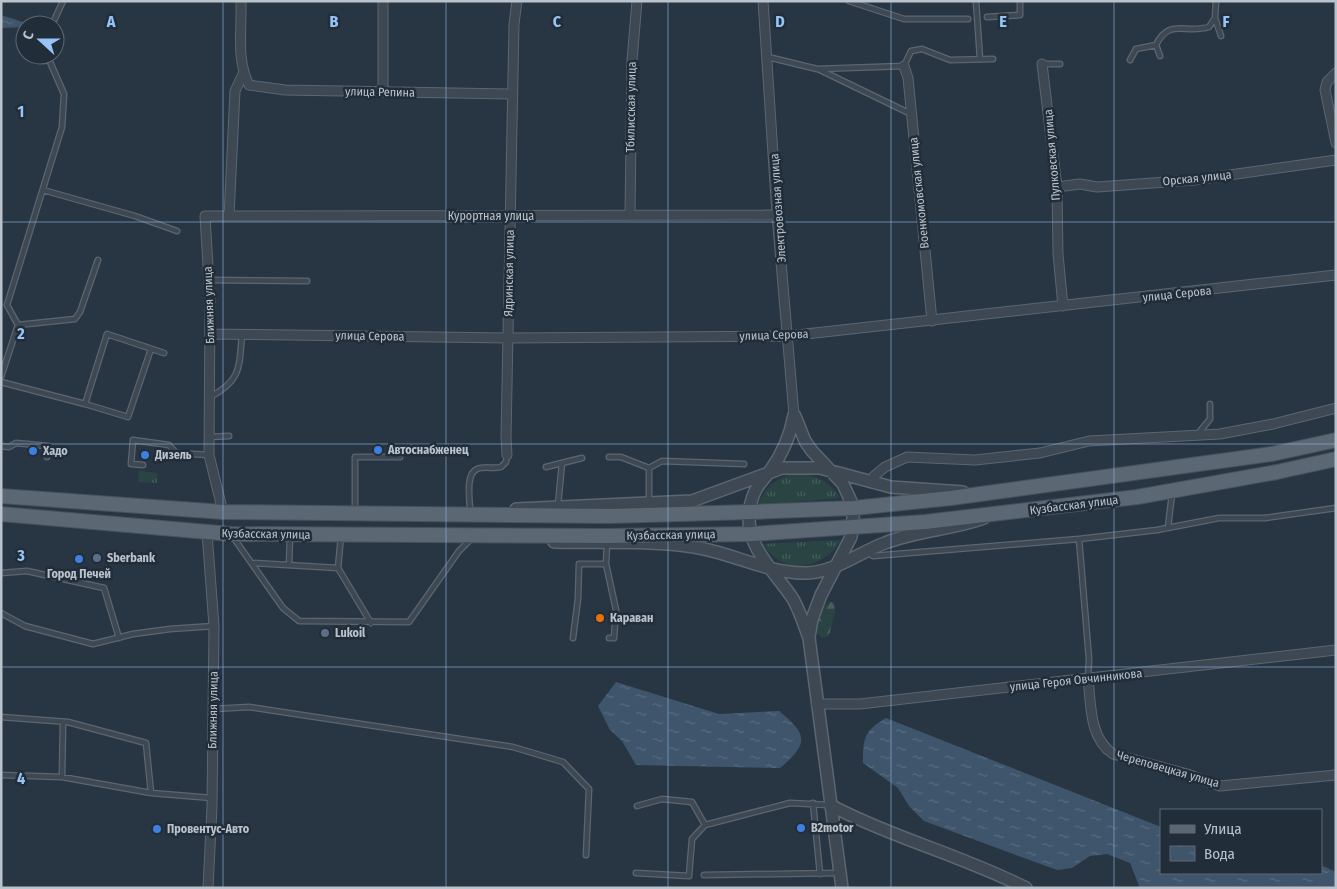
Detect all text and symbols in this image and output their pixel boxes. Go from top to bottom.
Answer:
text: A [106,12,116,31]
text: B [330,12,339,31]
text: C [553,12,562,31]
text: D [775,12,785,31]
text: E [999,12,1007,31]
text: F [1222,12,1230,31]
north arrow [15,15,65,65]
text: С [19,28,38,42]
street label: Тбилисская улица [623,61,639,152]
street label: улица Репина [345,84,415,100]
text: 1 [18,102,24,121]
street label: Пулковская улица [1041,109,1063,201]
street label: Военкомовская улица [906,136,932,249]
street label: Электровозная улица [767,153,789,263]
street label: Орская улица [1162,167,1232,189]
street label: Курортная улица [448,209,534,223]
street label: Ядринская улица [501,229,517,317]
street label: Ближняя улица [201,266,217,344]
street label: улица Серова [1142,283,1212,305]
text: 2 [16,324,25,343]
street label: улица Серова [739,327,809,343]
street label: улица Серова [335,328,405,344]
place label: Автоснабженец [387,443,469,457]
place label: Хадо [42,444,68,458]
marker: Автоснабженец [372,444,384,456]
marker: Хадо [27,445,39,457]
place label: Дизель [154,448,192,462]
marker: Дизель [139,449,151,461]
street label: Кузбасская улица [1029,493,1119,517]
street label: Кузбасская улица [221,526,311,542]
street label: Кузбасская улица [626,527,716,543]
text: 3 [16,546,25,565]
place label: Sberbank [107,551,156,565]
marker: Sberbank [91,552,103,564]
marker: Город Печей [73,553,85,565]
place label: Город Печей [47,567,111,581]
place label: Караван [610,611,653,625]
marker: Караван [594,612,606,624]
place label: Lukoil [335,626,366,640]
marker: Lukoil [319,627,331,639]
street label: улица Героя Овчинникова [1009,666,1143,694]
street label: Ближняя улица [205,671,221,749]
street label: Череповецкая улица [1115,748,1221,790]
text: 4 [17,769,25,788]
legend [1160,809,1322,874]
text: Улица [1203,820,1242,838]
place label: B2motor [811,821,854,835]
place label: Провентус-Авто [167,822,250,836]
marker: B2motor [795,822,807,834]
marker: Провентус-Авто [151,823,163,835]
text: Вода [1204,845,1235,863]

